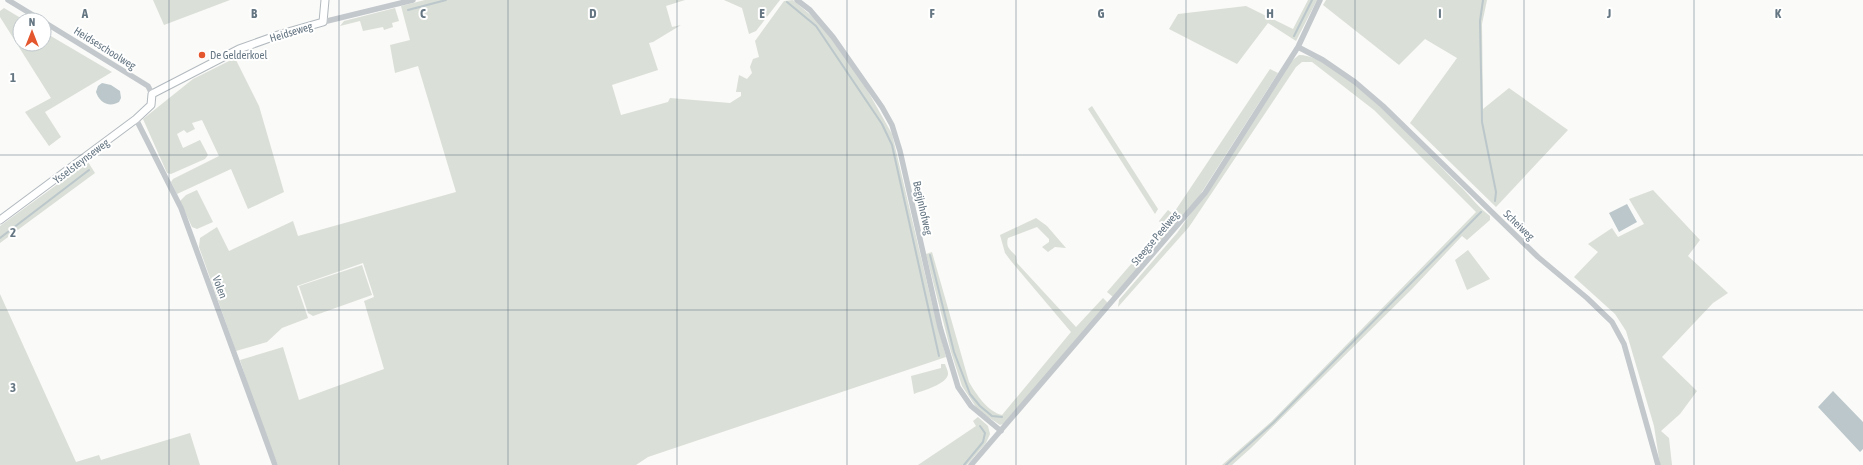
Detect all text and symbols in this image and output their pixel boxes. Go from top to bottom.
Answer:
text: A [81,6,89,21]
text: B [251,6,258,21]
text: C [420,6,426,21]
text: D [589,6,597,21]
text: E [759,6,765,21]
text: F [929,6,935,21]
text: G [1098,6,1105,21]
text: H [1266,6,1274,21]
text: I [1438,6,1442,21]
text: J [1606,6,1611,21]
text: K [1775,6,1782,21]
north arrow [12,12,52,52]
text: N [29,16,35,28]
street label: Heidseweg [268,20,314,44]
street label: Heidseschoolweg [72,24,138,72]
place label: De Gelderkoel [210,49,268,61]
marker: De Gelderkoel [197,50,207,60]
text: 1 [10,70,16,85]
street label: Ysselsteynseweg [51,136,111,186]
street label: Begijnhofweg [911,180,935,236]
street label: Steegse Peelweg [1129,208,1181,267]
street label: Scheiweg [1501,208,1537,243]
text: 2 [10,225,16,240]
street label: Volen [210,274,230,300]
text: 3 [10,380,16,395]

